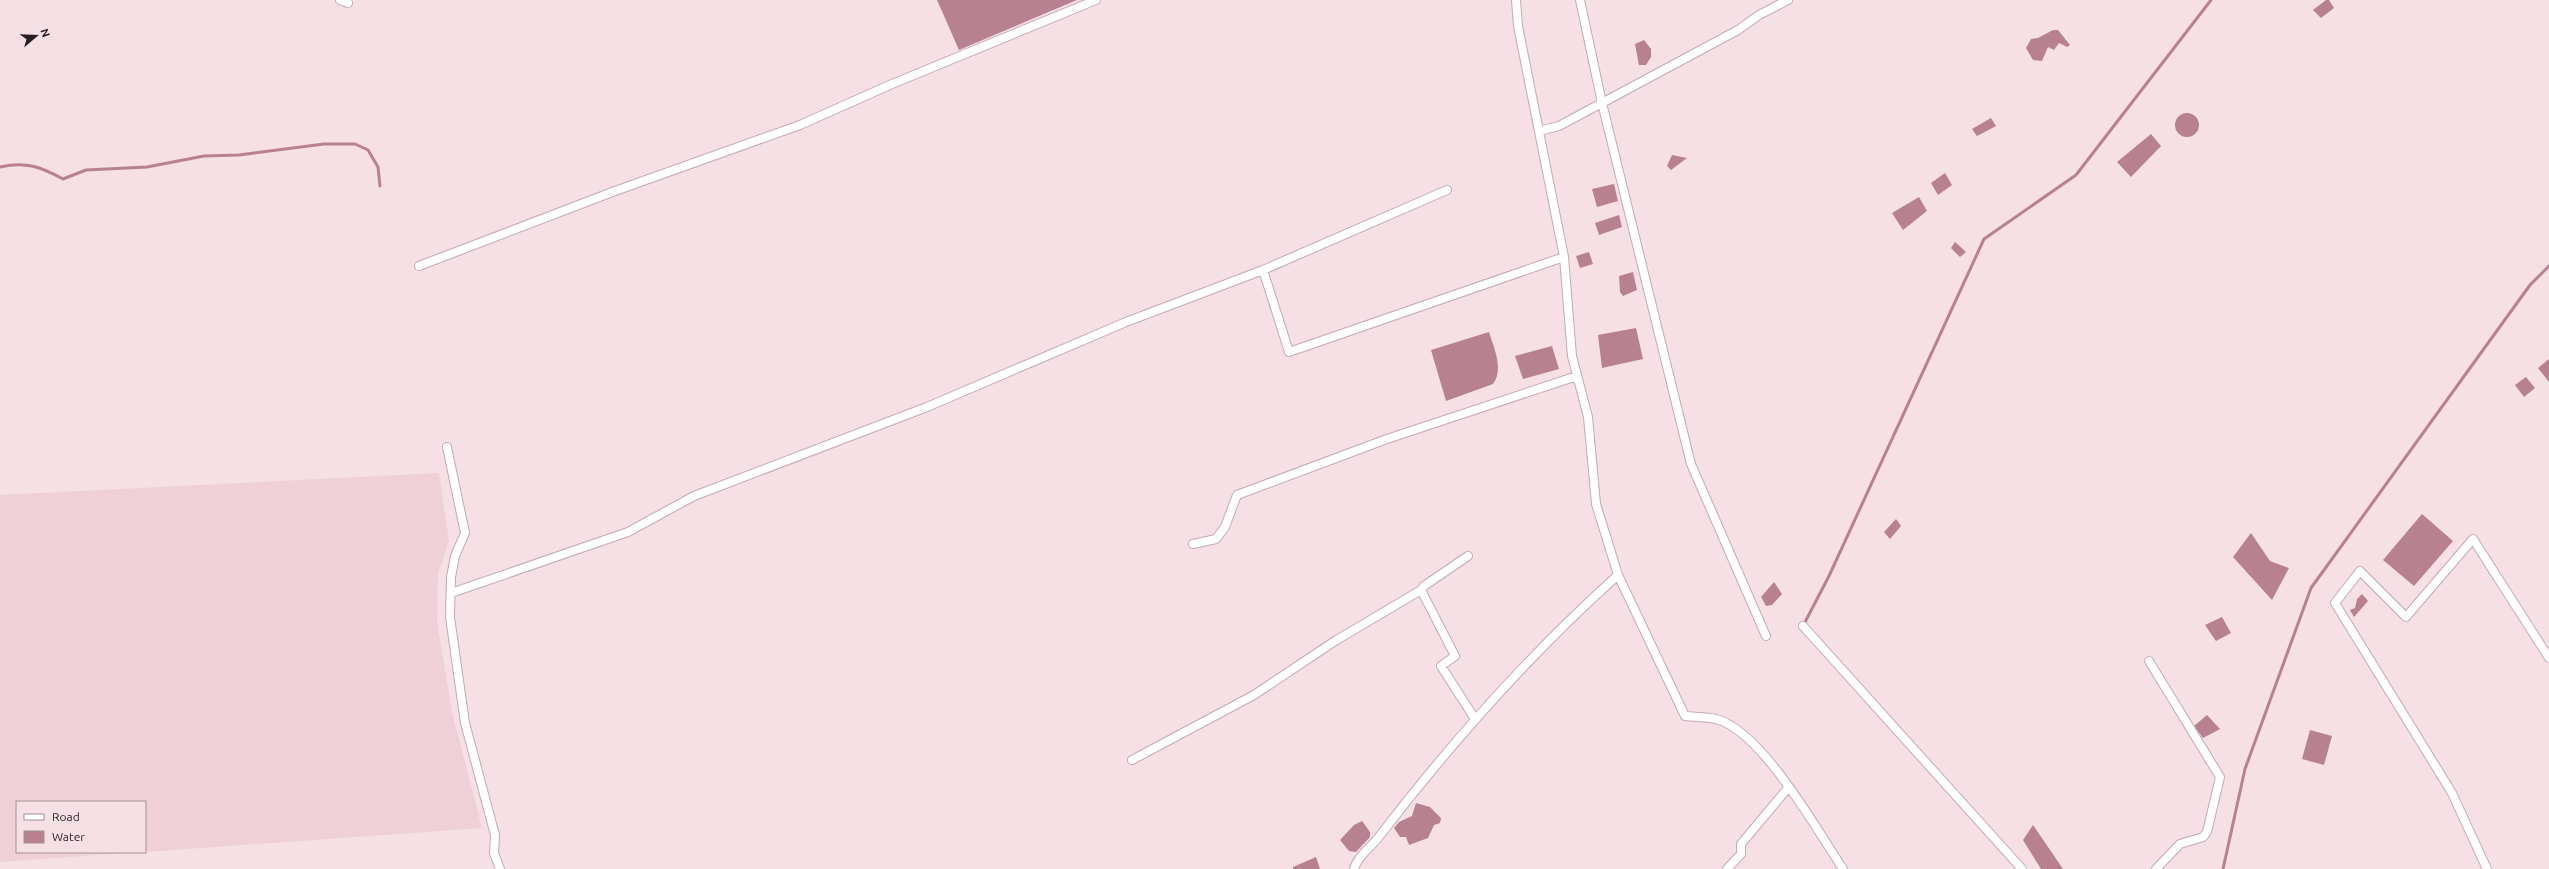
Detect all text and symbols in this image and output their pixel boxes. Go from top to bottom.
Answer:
north arrow [16,16,56,56]
text: N [38,27,52,39]
legend [16,801,146,853]
text: Road [52,810,80,823]
text: Water [52,830,85,843]

